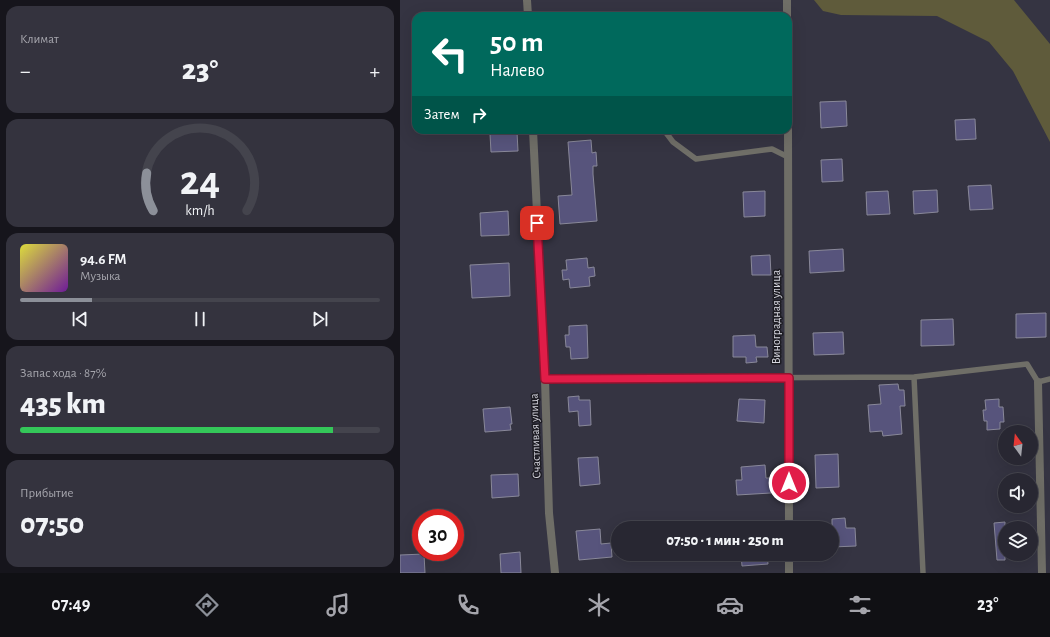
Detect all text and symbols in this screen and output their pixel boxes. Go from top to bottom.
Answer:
icon: left [424,28,476,80]
text: 50 m [490,29,544,57]
text: Климат [20,33,59,46]
text: 23° [182,55,218,85]
text: − [20,60,31,82]
text: + [369,60,380,82]
text: Налево [490,62,544,80]
icon: right [468,104,490,126]
text: Затем [424,107,460,122]
text: 24 [180,161,220,202]
text: km/h [185,204,215,218]
pin [520,206,554,240]
icon: arrive [526,212,548,234]
text: 94.6 FM [80,252,126,267]
street label: Виноградная улица [770,269,783,364]
text: Музыка [80,270,121,283]
icon: previous [69,308,91,330]
icon: pause [189,308,211,330]
icon: next [309,308,331,330]
text: Запас хода · 87% [20,367,106,380]
text: 435 km [20,389,106,419]
street label: Счастливая улица [527,393,543,479]
north arrow [998,425,1038,465]
map controls [998,425,1038,561]
position arrow [768,462,810,504]
button: sound [998,473,1038,513]
text: Прибытие [20,487,74,500]
text: 07:50 [20,509,84,539]
speed limit sign: 30 [412,509,464,561]
button: layers [998,521,1038,561]
text: 07:50 · 1 мин · 250 m [666,533,784,548]
icon: directions [193,591,221,619]
icon: music [324,591,352,619]
icon: phone [454,591,482,619]
icon: climate [585,591,613,619]
icon: car [716,591,744,619]
icon: filters [846,591,874,619]
text: 07:49 [51,596,90,614]
text: 23° [977,596,999,614]

